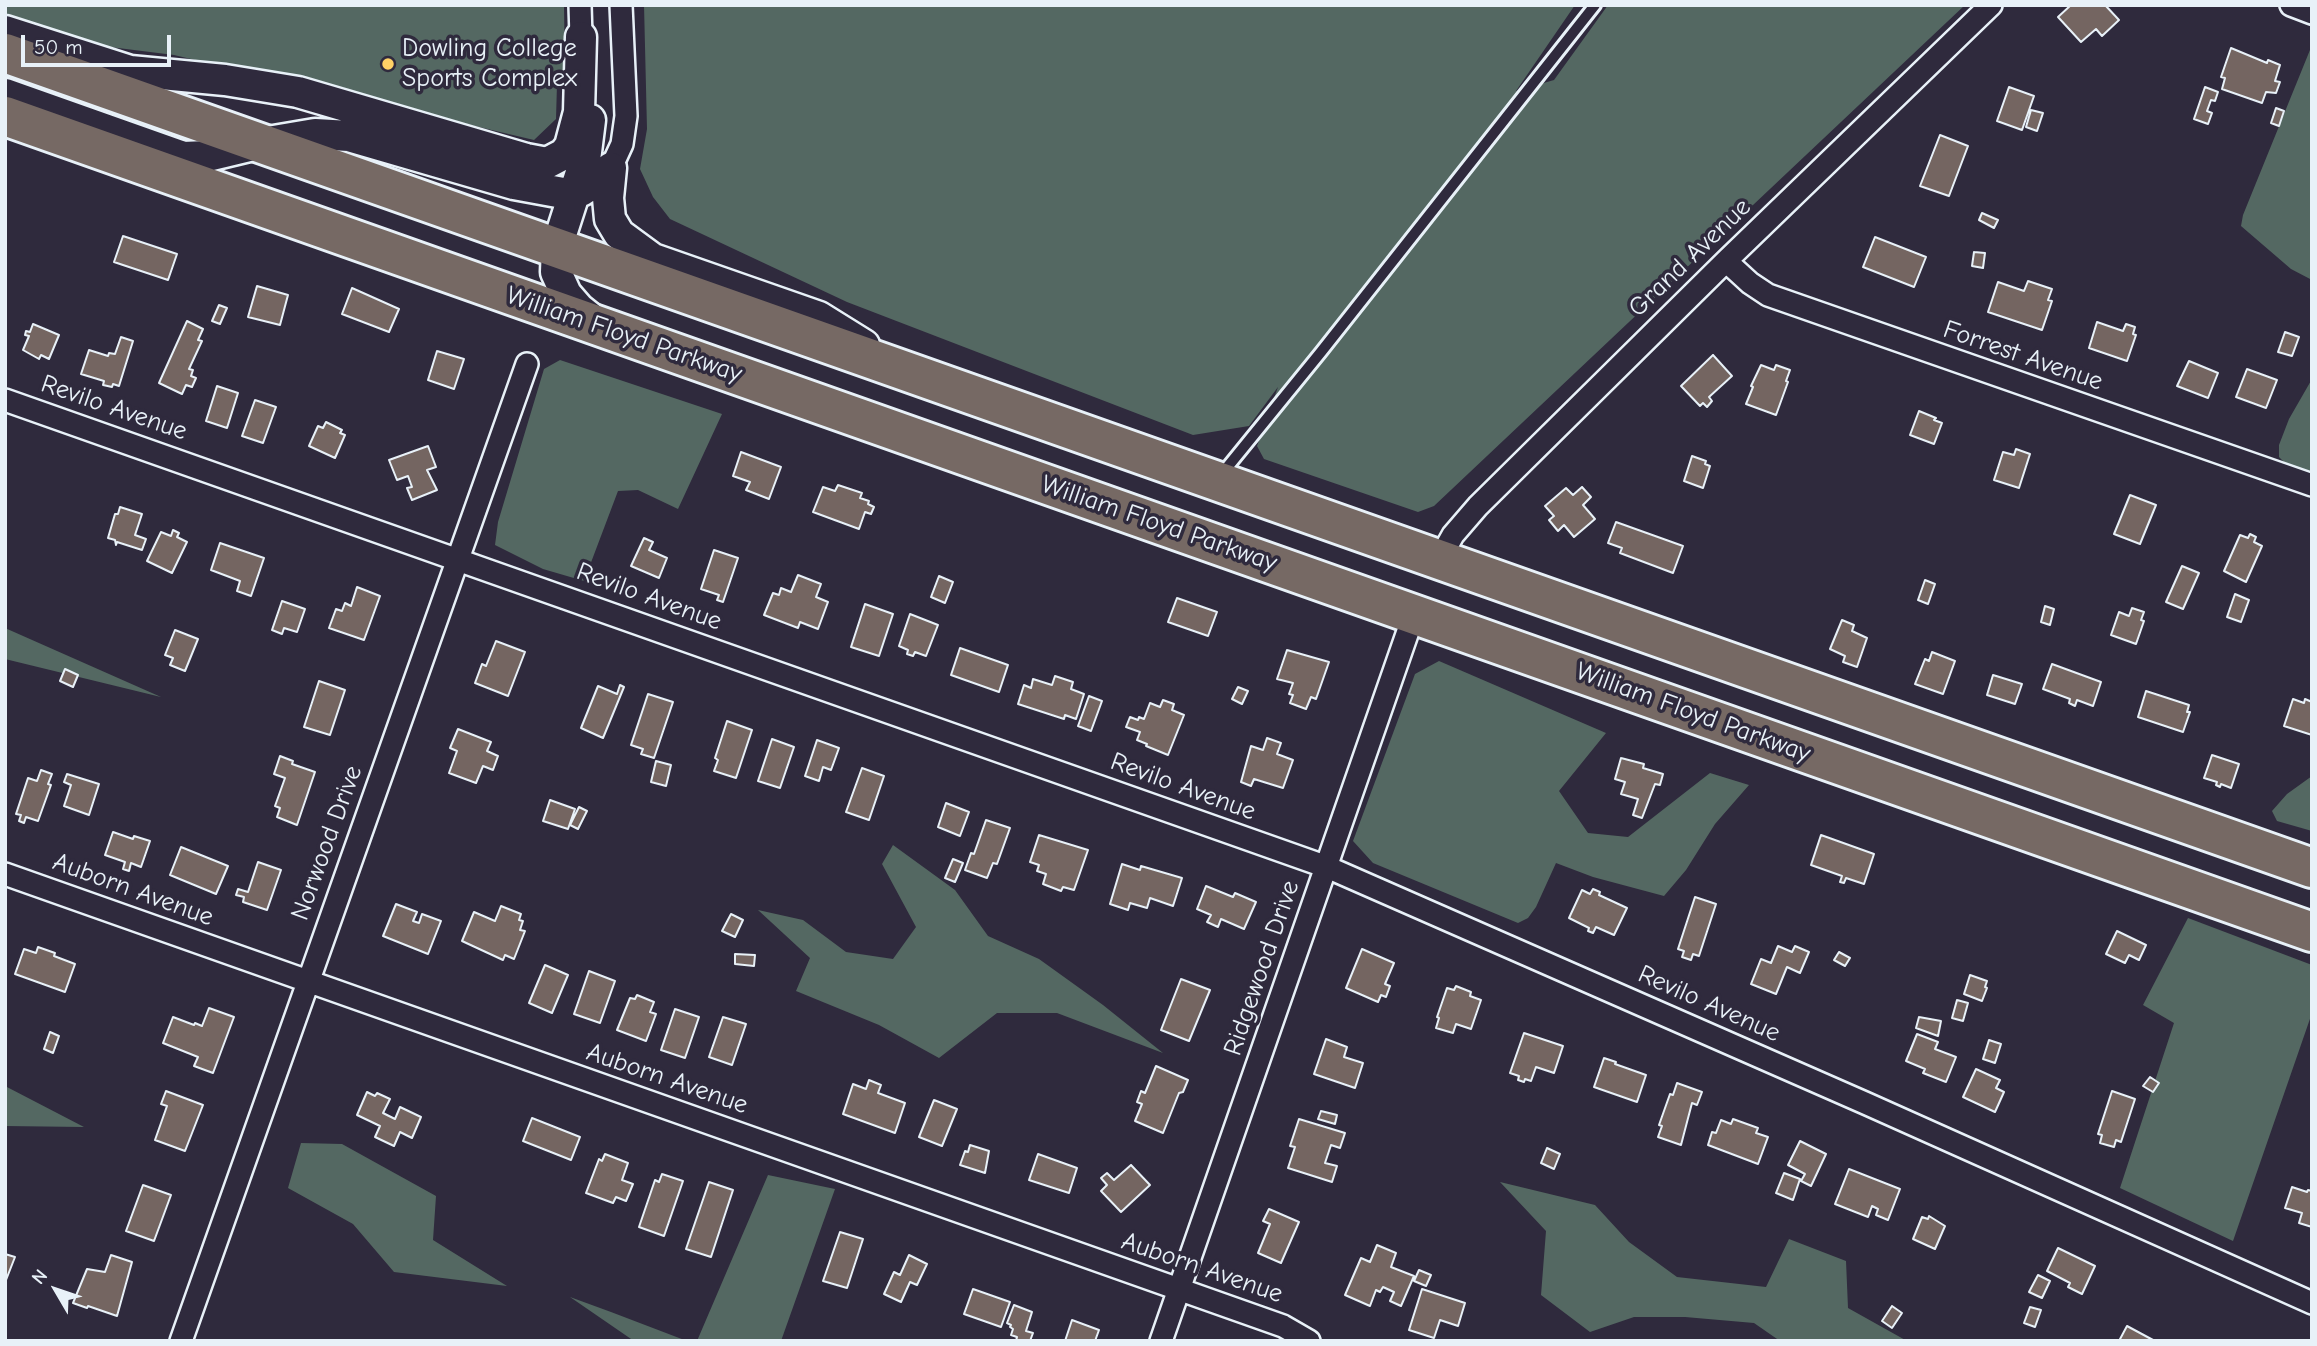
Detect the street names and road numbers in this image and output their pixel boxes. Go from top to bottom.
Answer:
street label: Grand Avenue [1622,192,1758,324]
street label: William Floyd Parkway [502,280,746,390]
street label: Forrest Avenue [1939,314,2107,398]
street label: Revilo Avenue [37,368,191,448]
street label: William Floyd Parkway [1037,469,1281,579]
street label: Revilo Avenue [572,556,726,638]
street label: William Floyd Parkway [1571,656,1815,770]
street label: Revilo Avenue [1106,746,1260,828]
street label: Norwood Drive [285,761,369,925]
street label: Auborn Avenue [48,847,218,933]
street label: Ridgewood Drive [1217,876,1307,1060]
street label: Revilo Avenue [1633,959,1785,1049]
street label: Auborn Avenue [582,1037,752,1121]
street label: Auborn Avenue [1117,1226,1287,1310]

